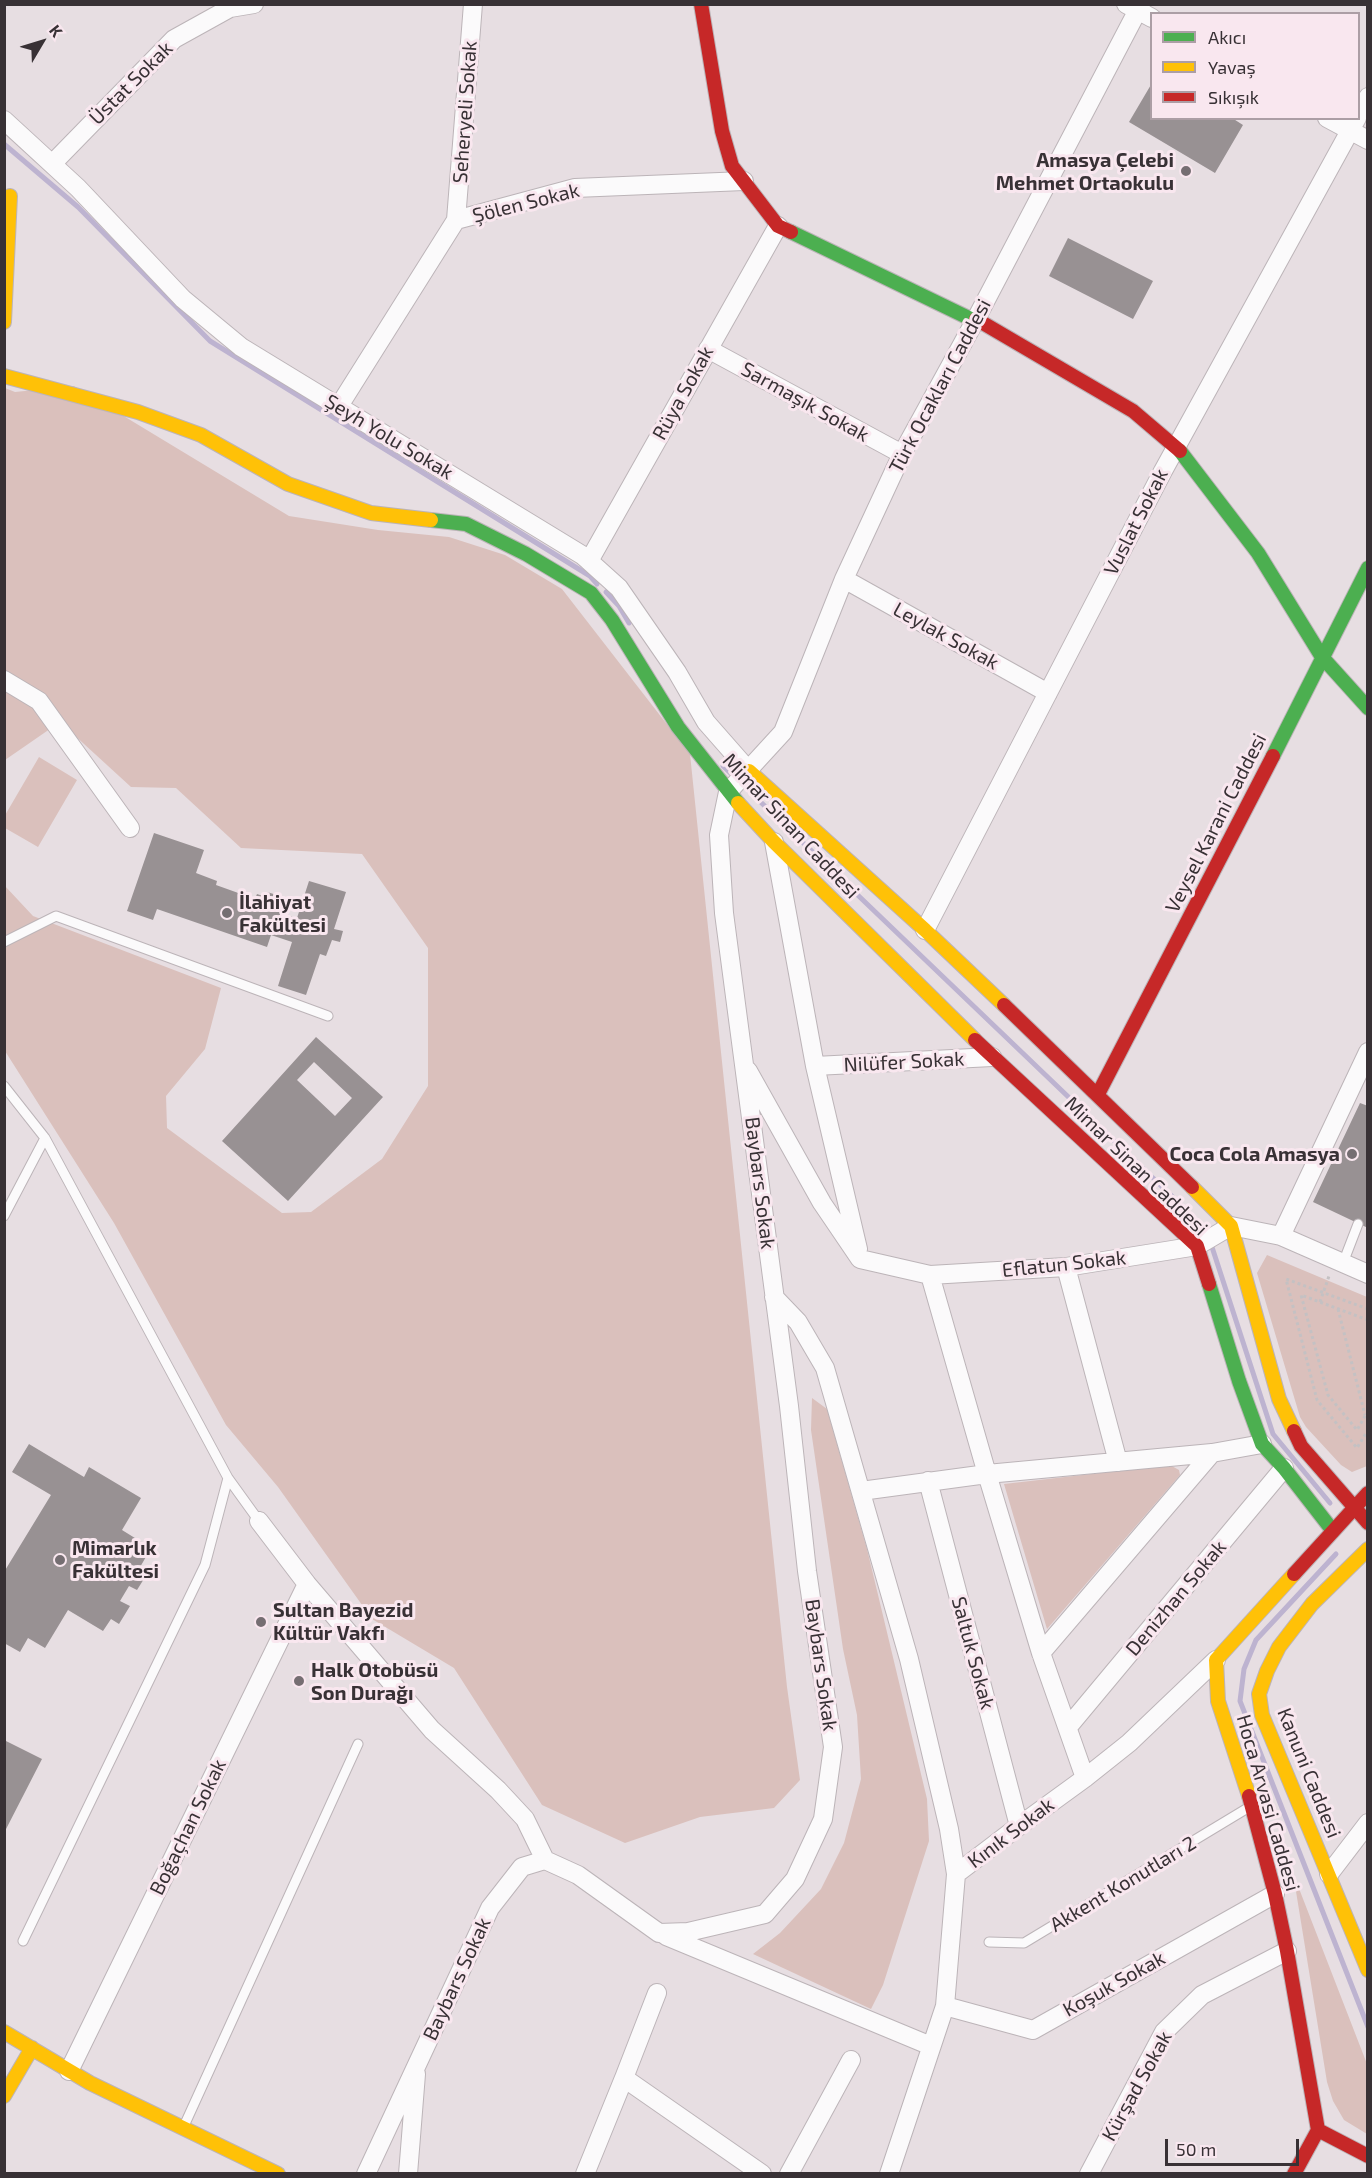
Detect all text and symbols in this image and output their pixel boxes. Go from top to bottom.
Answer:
north arrow [12,12,72,72]
legend [1150,12,1360,120]
text: K [46,21,67,40]
text: Akıcı [1208,26,1246,48]
street label: Üstat Sokak [84,36,178,130]
street label: Seheryeli Sokak [448,40,482,184]
text: Yavaş [1208,56,1256,78]
text: Sıkışık [1208,86,1259,108]
place label: Amasya Çelebi Mehmet Ortaokulu [996,148,1174,195]
marker: Amasya Çelebi Mehmet Ortaokulu [1179,164,1193,178]
street label: Şölen Sokak [470,178,582,228]
street label: Türk Ocakları Caddesi [884,295,996,477]
street label: Rüya Sokak [647,342,719,444]
street label: Sarmaşık Sokak [737,357,873,447]
street label: Şeyh Yolu Sokak [320,389,458,485]
street label: Vuslat Sokak [1099,465,1173,579]
street label: Leylak Sokak [889,597,1003,675]
street label: Veysel Karani Caddesi [1160,729,1272,917]
street label: Mimar Sinan Caddesi [718,749,864,903]
place label: İlahiyat Fakültesi [239,890,326,937]
marker: İlahiyat Fakültesi [220,906,234,920]
street label: Nilüfer Sokak [843,1047,965,1077]
street label: Mimar Sinan Caddesi [1060,1092,1212,1240]
street label: Baybars Sokak [740,1116,780,1250]
place label: Coca Cola Amasya [1170,1142,1340,1166]
marker: Coca Cola Amasya [1345,1147,1359,1161]
street label: Eflatun Sokak [1001,1246,1127,1282]
street label: Denizhan Sokak [1121,1535,1231,1661]
place label: Mimarlık Fakültesi [72,1536,159,1583]
marker: Mimarlık Fakültesi [53,1553,67,1567]
street label: Saltuk Sokak [946,1594,1000,1712]
place label: Sultan Bayezid Kültür Vakfı [273,1598,413,1645]
street label: Baybars Sokak [800,1598,842,1732]
marker: Sultan Bayezid Kültür Vakfı [254,1615,268,1629]
place label: Halk Otobüsü Son Durağı [311,1658,438,1705]
marker: Halk Otobüsü Son Durağı [292,1674,306,1688]
street label: Kanuni Caddesi [1272,1705,1346,1841]
street label: Hoca Arvasi Caddesi [1231,1712,1305,1894]
street label: Boğaçhan Sokak [145,1755,231,1899]
street label: Kınık Sokak [963,1793,1059,1873]
street label: Akkent Konutları 2 [1046,1831,1200,1937]
street label: Baybars Sokak [418,1914,496,2044]
street label: Koşuk Sokak [1059,1946,1169,2022]
street label: Kürşad Sokak [1097,2027,1177,2145]
scale bar [1168,2127,1302,2165]
text: 50 m [1176,2138,1216,2160]

